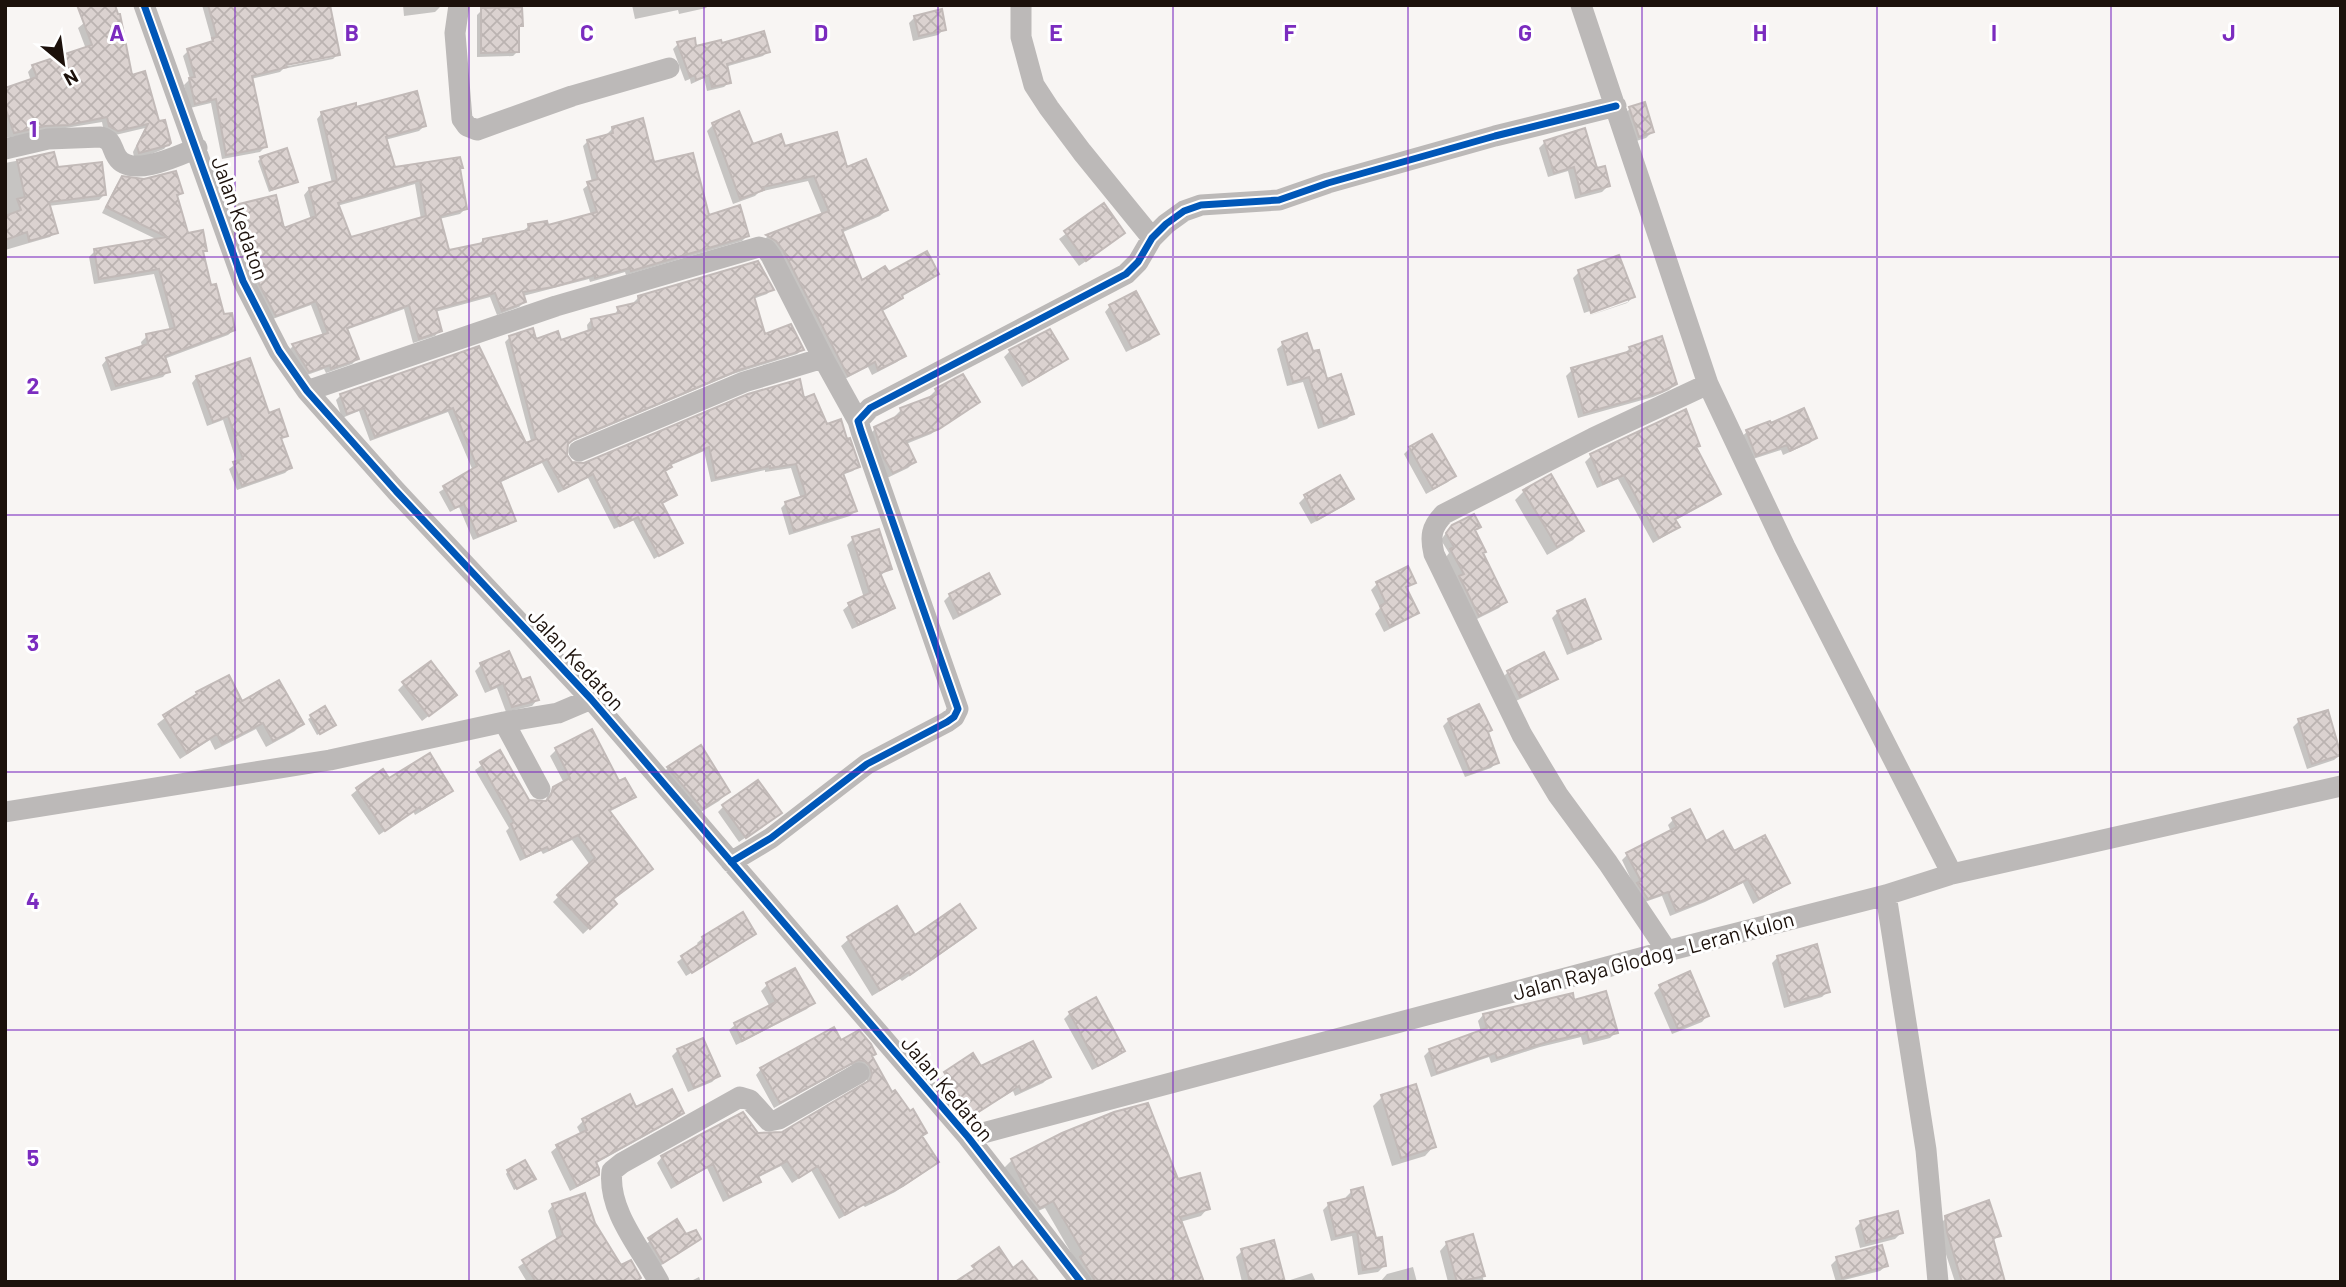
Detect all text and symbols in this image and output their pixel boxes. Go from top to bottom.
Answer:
text: A [109,18,125,46]
text: B [345,18,359,46]
text: C [580,18,594,46]
text: D [814,18,828,46]
text: E [1049,18,1063,46]
text: F [1284,18,1297,46]
text: G [1518,18,1532,46]
text: H [1753,18,1767,46]
text: I [1991,18,1997,46]
text: J [2222,18,2236,46]
north arrow [28,28,98,98]
text: N [60,65,83,91]
text: 1 [29,114,37,142]
street label: Jalan Kedaton [207,153,275,283]
text: 2 [27,371,39,399]
street label: Jalan Kedaton [524,603,630,715]
text: 3 [27,628,39,656]
text: 4 [26,886,40,914]
street label: Jalan Raya Glodog - Leran Kulon [1510,905,1796,1005]
street label: Jalan Kedaton [897,1030,999,1146]
text: 5 [27,1143,39,1171]

